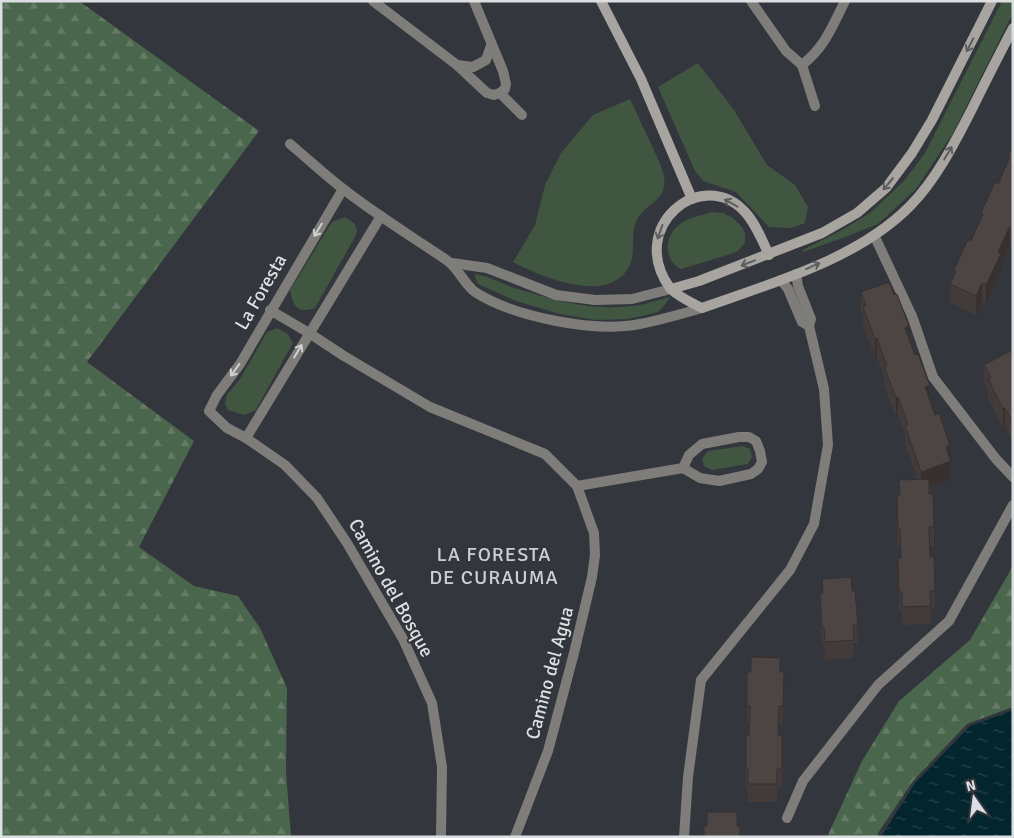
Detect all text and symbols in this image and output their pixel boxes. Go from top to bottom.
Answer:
one-way arrow [965,37,974,52]
one-way arrow [943,147,953,161]
one-way arrow [882,178,894,191]
one-way arrow [724,198,739,208]
one-way arrow [312,223,322,237]
one-way arrow [655,224,664,239]
street label: La Foresta [230,250,292,334]
one-way arrow [741,259,756,268]
one-way arrow [805,261,820,271]
one-way arrow [293,344,304,358]
one-way arrow [230,363,240,377]
street label: Camino del Bosque [343,515,439,661]
district label: LA FORESTA DE CURAUMA [429,542,559,590]
street label: Camino del Agua [521,604,579,742]
north arrow [949,773,999,823]
text: N [964,776,978,795]

